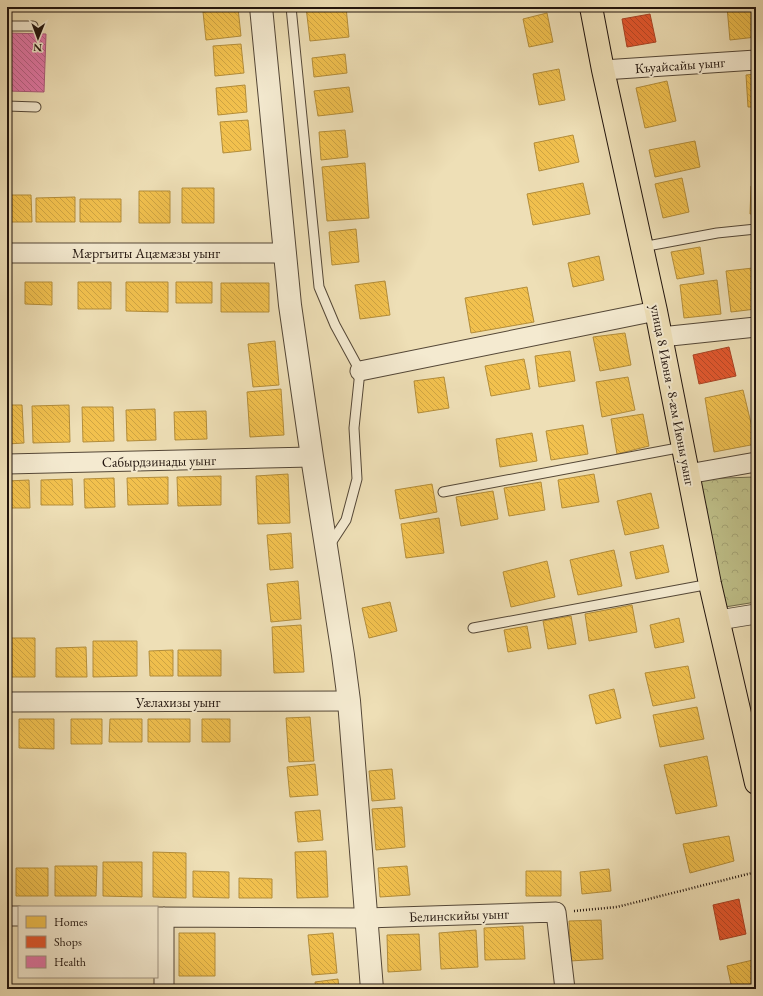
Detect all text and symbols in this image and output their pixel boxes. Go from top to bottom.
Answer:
north arrow [18,18,58,58]
text: N [33,41,42,55]
street label: Къуайсайы уынг [634,53,726,77]
street label: Мӕргъиты Ацӕмӕзы уынг [72,244,220,262]
street label: улица 8 Июня - 8-ӕм Июны уынг [647,303,699,487]
street label: Сабырдзинады уынг [102,451,216,471]
street label: Уӕлахизы уынг [135,693,220,711]
street label: Белинскийы уынг [409,904,509,926]
legend [18,906,158,978]
text: Homes [54,914,88,930]
text: Shops [54,934,82,950]
text: Health [54,954,86,970]

